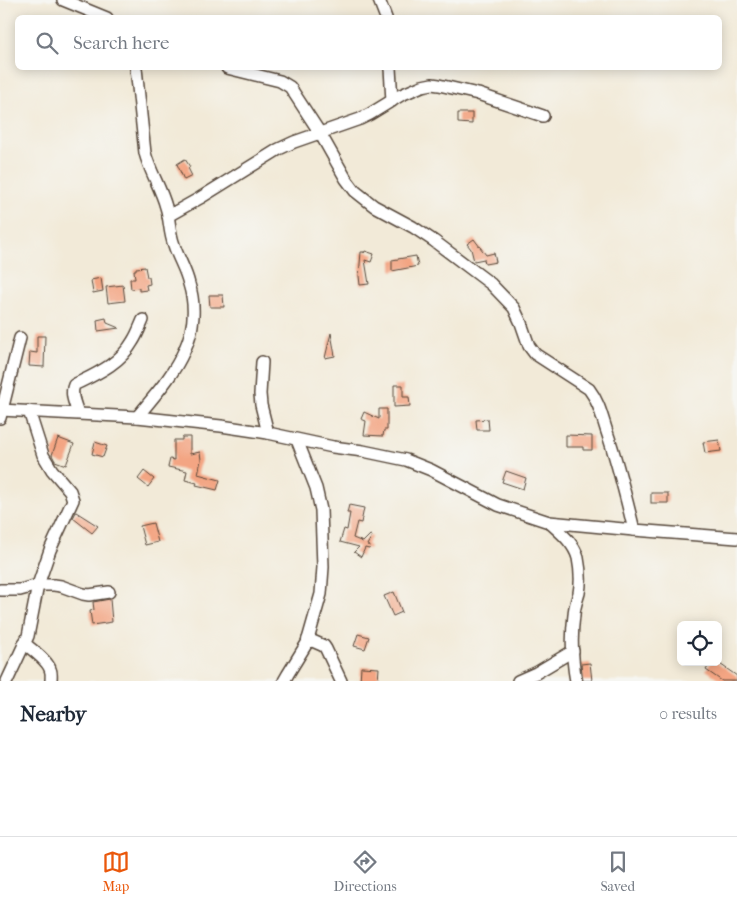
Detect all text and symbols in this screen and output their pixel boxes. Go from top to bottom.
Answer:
search box [15,15,722,70]
icon: search [33,29,61,57]
text: Search here [73,32,169,54]
map controls [677,621,722,666]
button: locate [677,621,722,666]
text: Nearby [20,702,86,726]
text: 0 results [659,704,717,723]
tab: Map [102,848,130,895]
tab: Directions [334,848,397,895]
tab: Saved [600,848,635,895]

